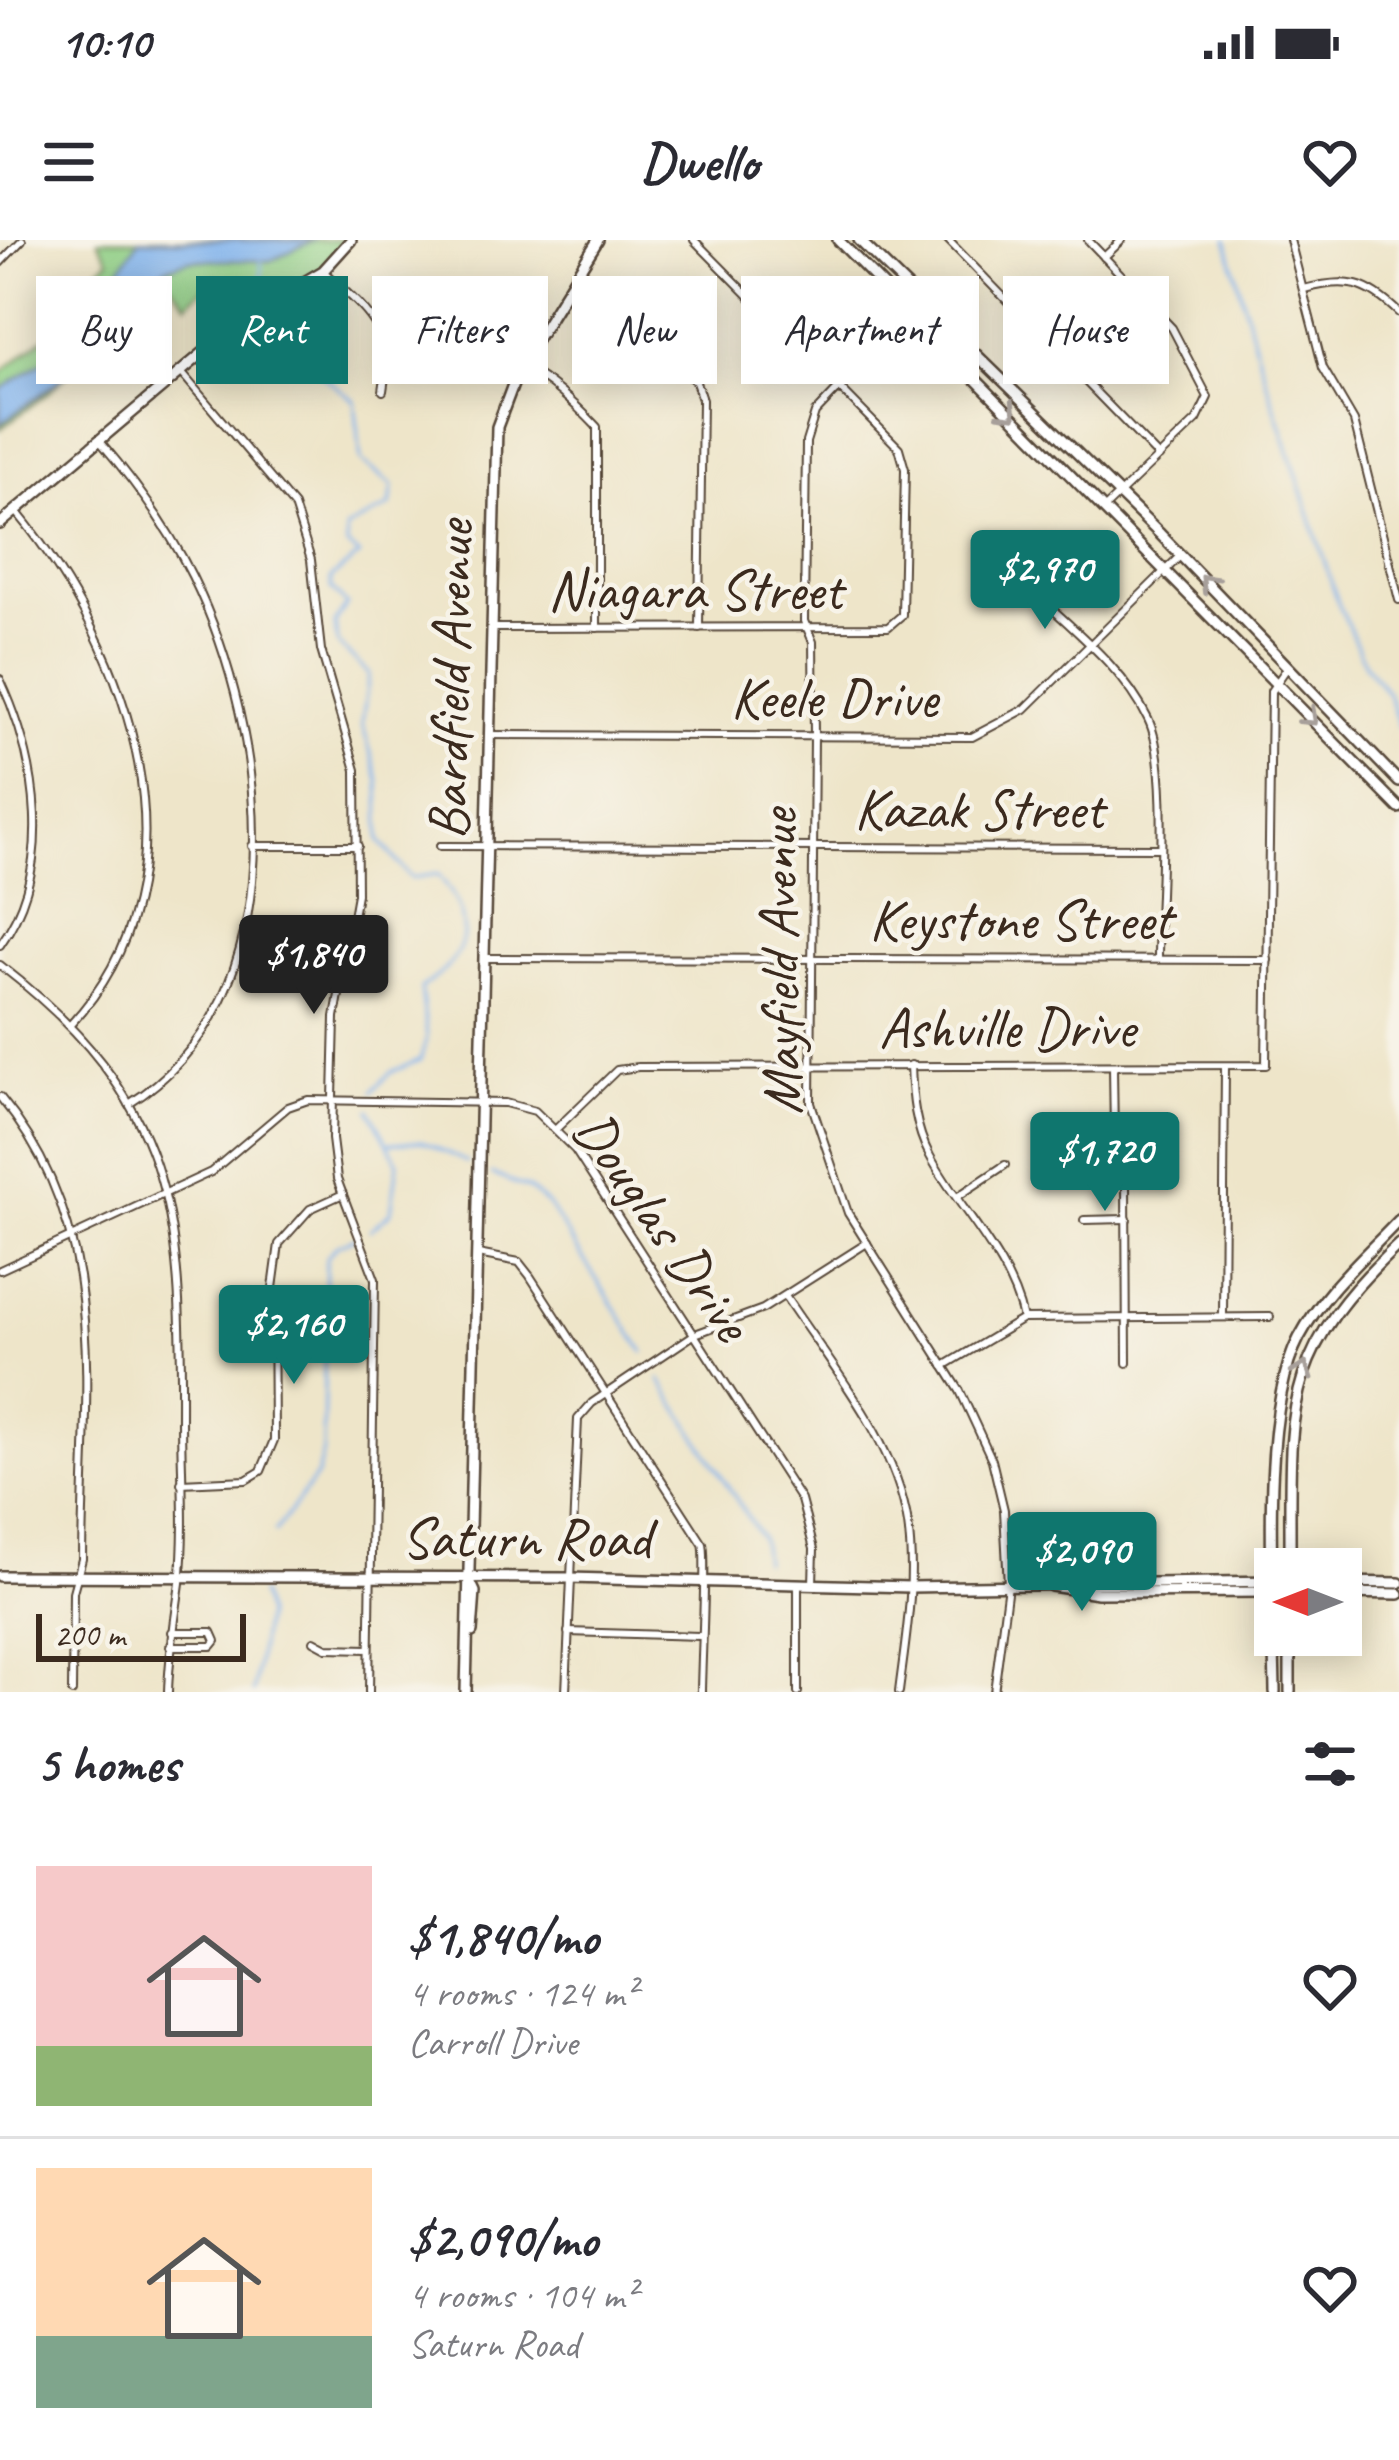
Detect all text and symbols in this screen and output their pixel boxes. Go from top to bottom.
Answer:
text: 10:10 [60,14,150,71]
text: Dwello [641,128,758,196]
icon: menu [36,129,102,195]
icon: heart [1297,129,1363,195]
chip: Buy [36,276,172,384]
chip: Rent [196,276,348,384]
chip: Filters [372,276,548,384]
chip: New [572,276,717,384]
chip: Apartment [741,276,979,384]
chip: House [1003,276,1169,384]
one-way arrow [995,398,1017,420]
street label: Bardfield Avenue [411,516,489,840]
pin: $2,970 [947,530,1143,632]
text: $2,970 [998,544,1092,593]
street label: Niagara Street [548,554,847,626]
one-way arrow [1200,574,1222,596]
street label: Keele Drive [731,662,941,734]
one-way arrow [1296,704,1317,725]
street label: Kazak Street [854,773,1109,845]
street label: Mayfield Avenue [740,805,818,1115]
street label: Keystone Street [869,884,1178,956]
pin: $1,840 [216,915,412,1017]
text: $1,840 [266,929,362,978]
street label: Ashville Drive [879,992,1138,1064]
street label: Douglas Drive [558,1097,770,1357]
pin: $1,720 [1007,1112,1203,1214]
text: $1,720 [1057,1126,1153,1175]
pin: $2,160 [196,1285,392,1387]
text: $2,160 [246,1299,342,1348]
one-way arrow [1289,1360,1313,1381]
street label: Saturn Road [401,1502,659,1574]
pin: $2,090 [984,1512,1180,1614]
text: $2,090 [1034,1526,1130,1575]
north arrow [1254,1548,1362,1656]
map controls [1254,1548,1362,1656]
scale bar [36,1608,246,1661]
text: 200 m [54,1614,125,1656]
icon: filters [1297,1731,1363,1797]
text: 5 homes [36,1732,179,1796]
text: $1,840/mo [408,1905,598,1969]
icon: home [132,1914,276,2058]
icon: heart [1297,1953,1363,2019]
text: 4 rooms · 124 m² [408,1969,636,2018]
text: Carroll Drive [408,2018,577,2067]
text: $2,090/mo [408,2207,598,2271]
icon: home [132,2216,276,2360]
icon: heart [1297,2255,1363,2321]
text: 4 rooms · 104 m² [408,2271,636,2320]
text: Saturn Road [408,2320,579,2369]

